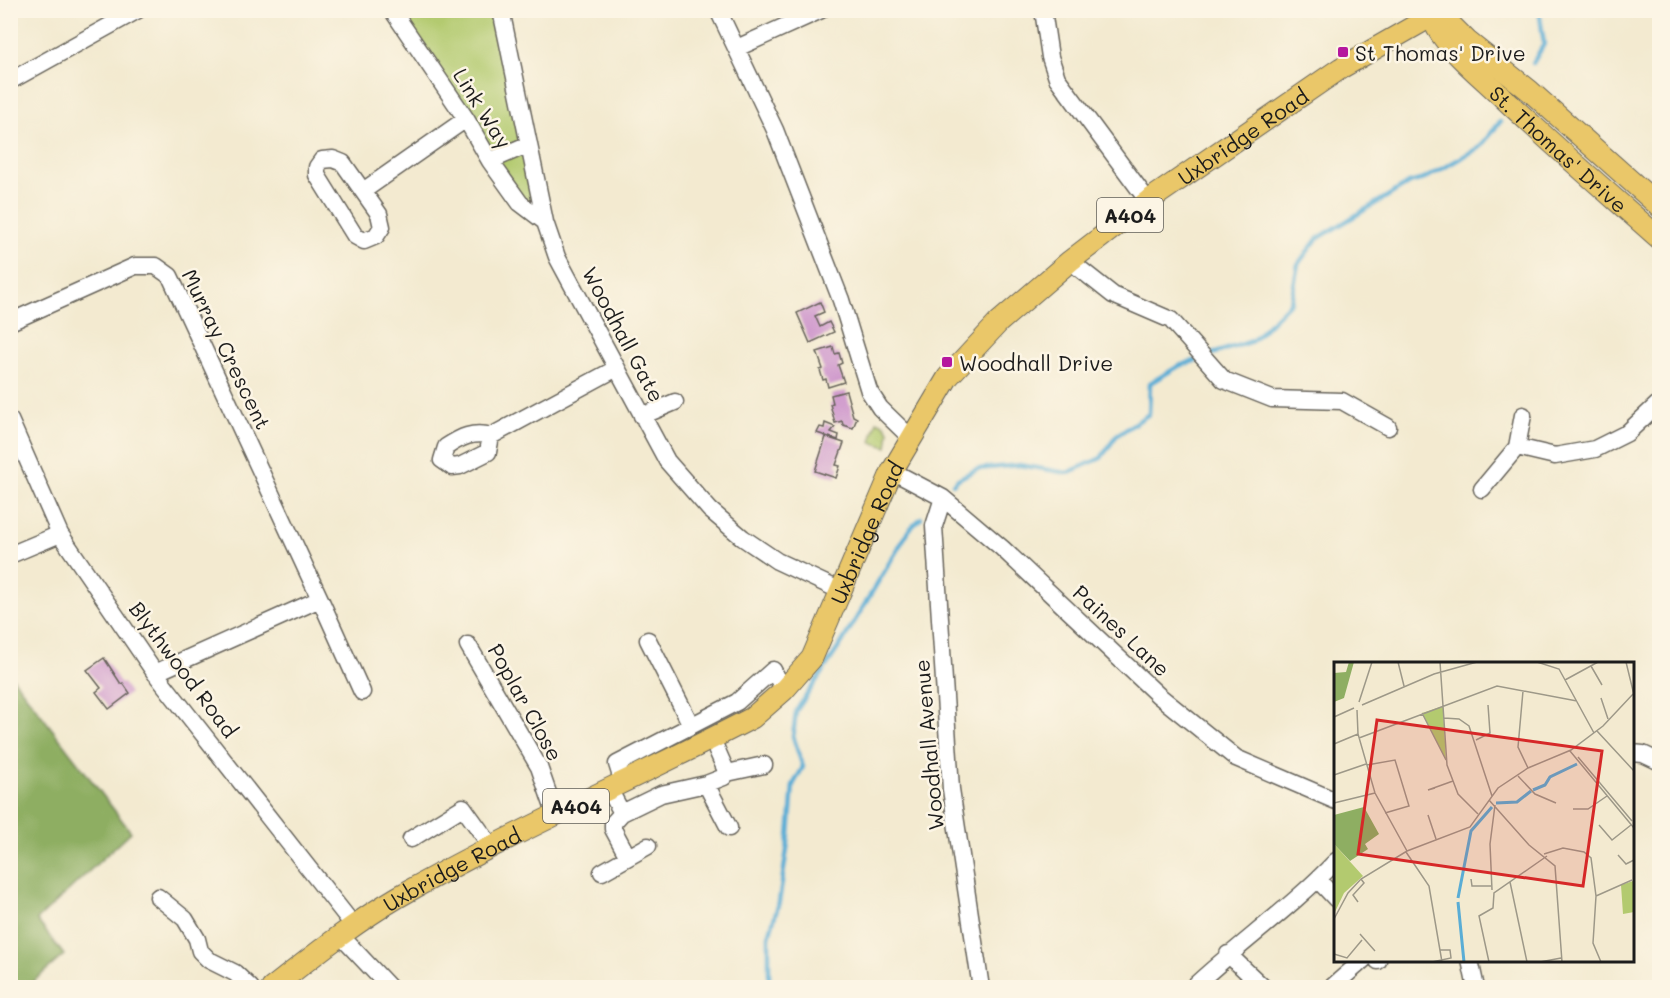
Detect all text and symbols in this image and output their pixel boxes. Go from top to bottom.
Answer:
place label: St Thomas' Drive [1355,39,1526,66]
marker: St Thomas' Drive [1336,45,1350,59]
street label: Link Way [448,63,518,153]
street label: St. Thomas' Drive [1484,79,1634,218]
street label: Uxbridge Road [1172,81,1313,190]
road number: A404 [1097,198,1163,232]
street label: Woodhall Gate [577,262,671,406]
street label: Murray Crescent [176,264,278,434]
place label: Woodhall Drive [959,349,1113,376]
marker: Woodhall Drive [940,355,954,369]
street label: Uxbridge Road [823,456,909,608]
street label: Paines Lane [1068,578,1176,682]
street label: Blythwood Road [124,595,244,743]
street label: Poplar Close [483,639,569,765]
street label: Woodhall Avenue [907,658,949,832]
inset map [1334,662,1634,962]
road number: A404 [543,789,609,823]
street label: Uxbridge Road [377,821,525,917]

